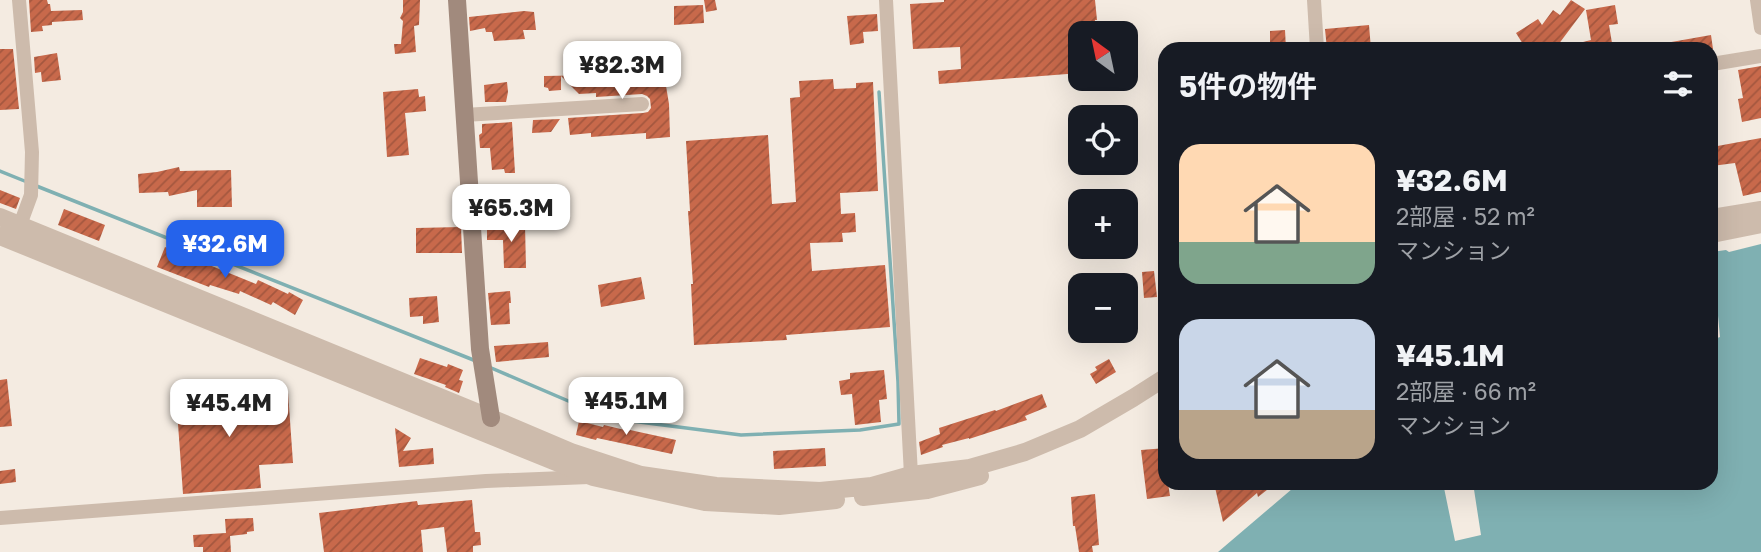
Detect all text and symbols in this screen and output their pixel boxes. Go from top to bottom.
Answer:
north arrow [1068,21,1138,91]
map controls [1068,21,1138,343]
pin: ¥82.3M [565,42,679,101]
text: ¥82.3M [579,50,665,78]
icon: filters [1659,65,1697,103]
text: 5件の物件 [1179,68,1317,104]
button: locate [1068,105,1138,175]
text: ¥32.6M [1396,162,1508,198]
icon: home [1235,172,1319,256]
pin: ¥65.3M [454,184,568,244]
button: + [1068,189,1138,259]
text: ¥65.3M [468,193,554,221]
text: 2部屋 · 52 m² [1396,202,1535,230]
pin: ¥32.6M [168,220,282,280]
text: ¥32.6M [182,229,268,257]
text: マンション [1396,236,1511,264]
button: − [1068,273,1138,343]
text: ¥45.1M [1396,337,1505,373]
icon: home [1235,347,1319,431]
text: 2部屋 · 66 m² [1396,377,1536,405]
pin: ¥45.1M [569,378,683,437]
pin: ¥45.4M [172,380,286,439]
text: ¥45.1M [584,386,668,414]
text: ¥45.4M [186,388,272,416]
text: マンション [1396,411,1511,439]

